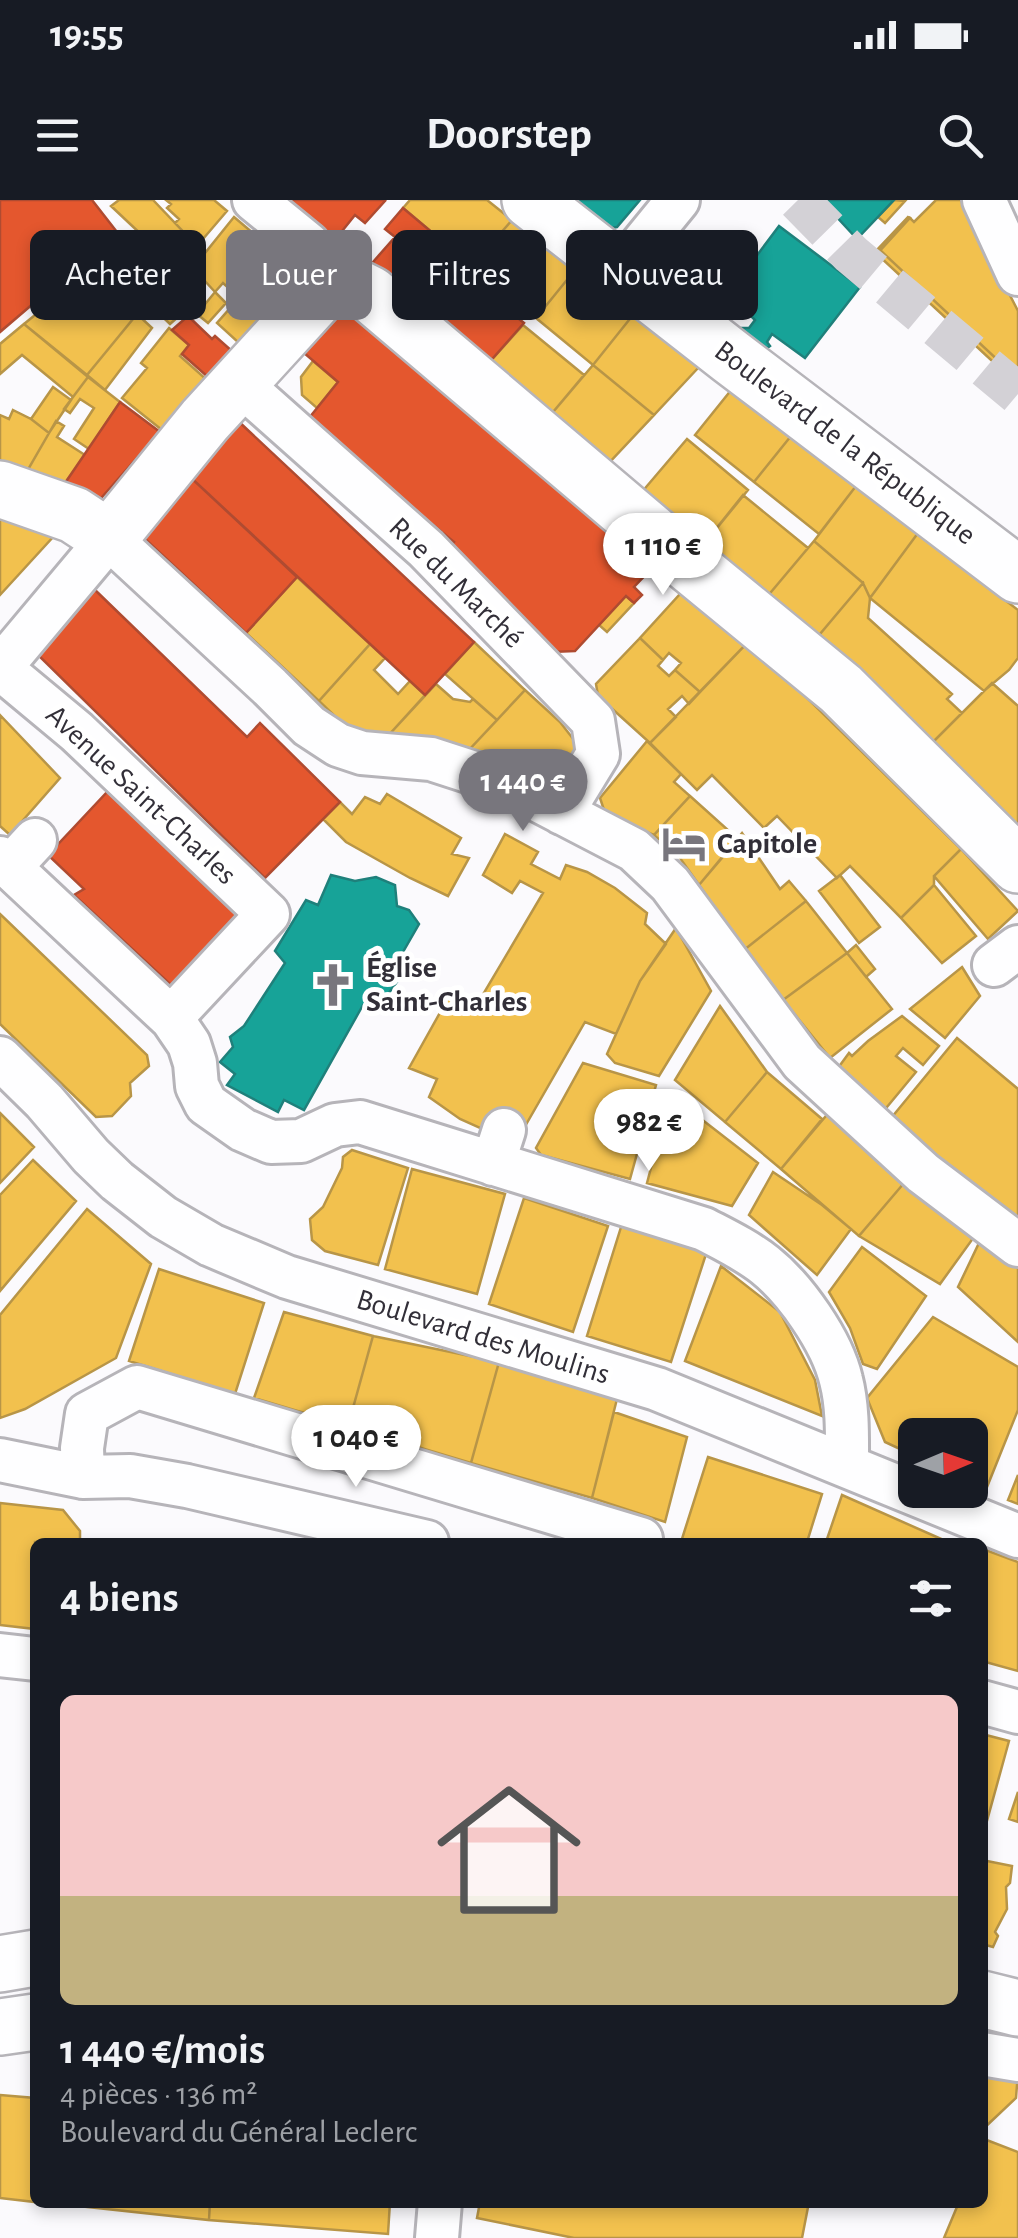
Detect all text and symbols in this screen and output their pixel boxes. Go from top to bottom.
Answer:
text: 19:55 [50,16,124,54]
icon: menu [30,108,85,163]
icon: search [933,108,988,163]
text: Doorstep [426,112,592,157]
chip: Acheter [30,230,206,320]
chip: Louer [226,230,372,320]
chip: Filtres [392,230,546,320]
chip: Nouveau [566,230,758,320]
street label: Boulevard de la République [709,335,981,551]
street label: Rue du Marché [383,512,529,654]
pin: 1 110 € [571,513,755,598]
text: 1 110 € [625,529,701,561]
street label: Avenue Saint-Charles [40,700,242,890]
pin: 1 440 € [431,749,615,834]
text: 1 440 € [481,765,566,797]
hotel icon: Capitole [660,820,708,868]
place label: Capitole [717,829,817,859]
place label: Église Saint-Charles [366,950,527,1017]
church icon: Église Saint-Charles [309,961,357,1009]
pin: 982 € [579,1089,719,1174]
text: 982 € [616,1105,682,1137]
street label: Boulevard des Moulins [353,1284,613,1390]
pin: 1 040 € [264,1405,448,1490]
north arrow [898,1418,988,1508]
map controls [898,1418,988,1508]
text: 1 040 € [313,1421,399,1453]
icon: filters [903,1571,958,1626]
text: 4 biens [60,1577,179,1619]
icon: home [419,1760,599,1940]
text: 1 440 €/mois [60,2029,265,2071]
text: 4 pièces · 136 m² [60,2078,258,2110]
text: Boulevard du Général Leclerc [60,2116,417,2148]

